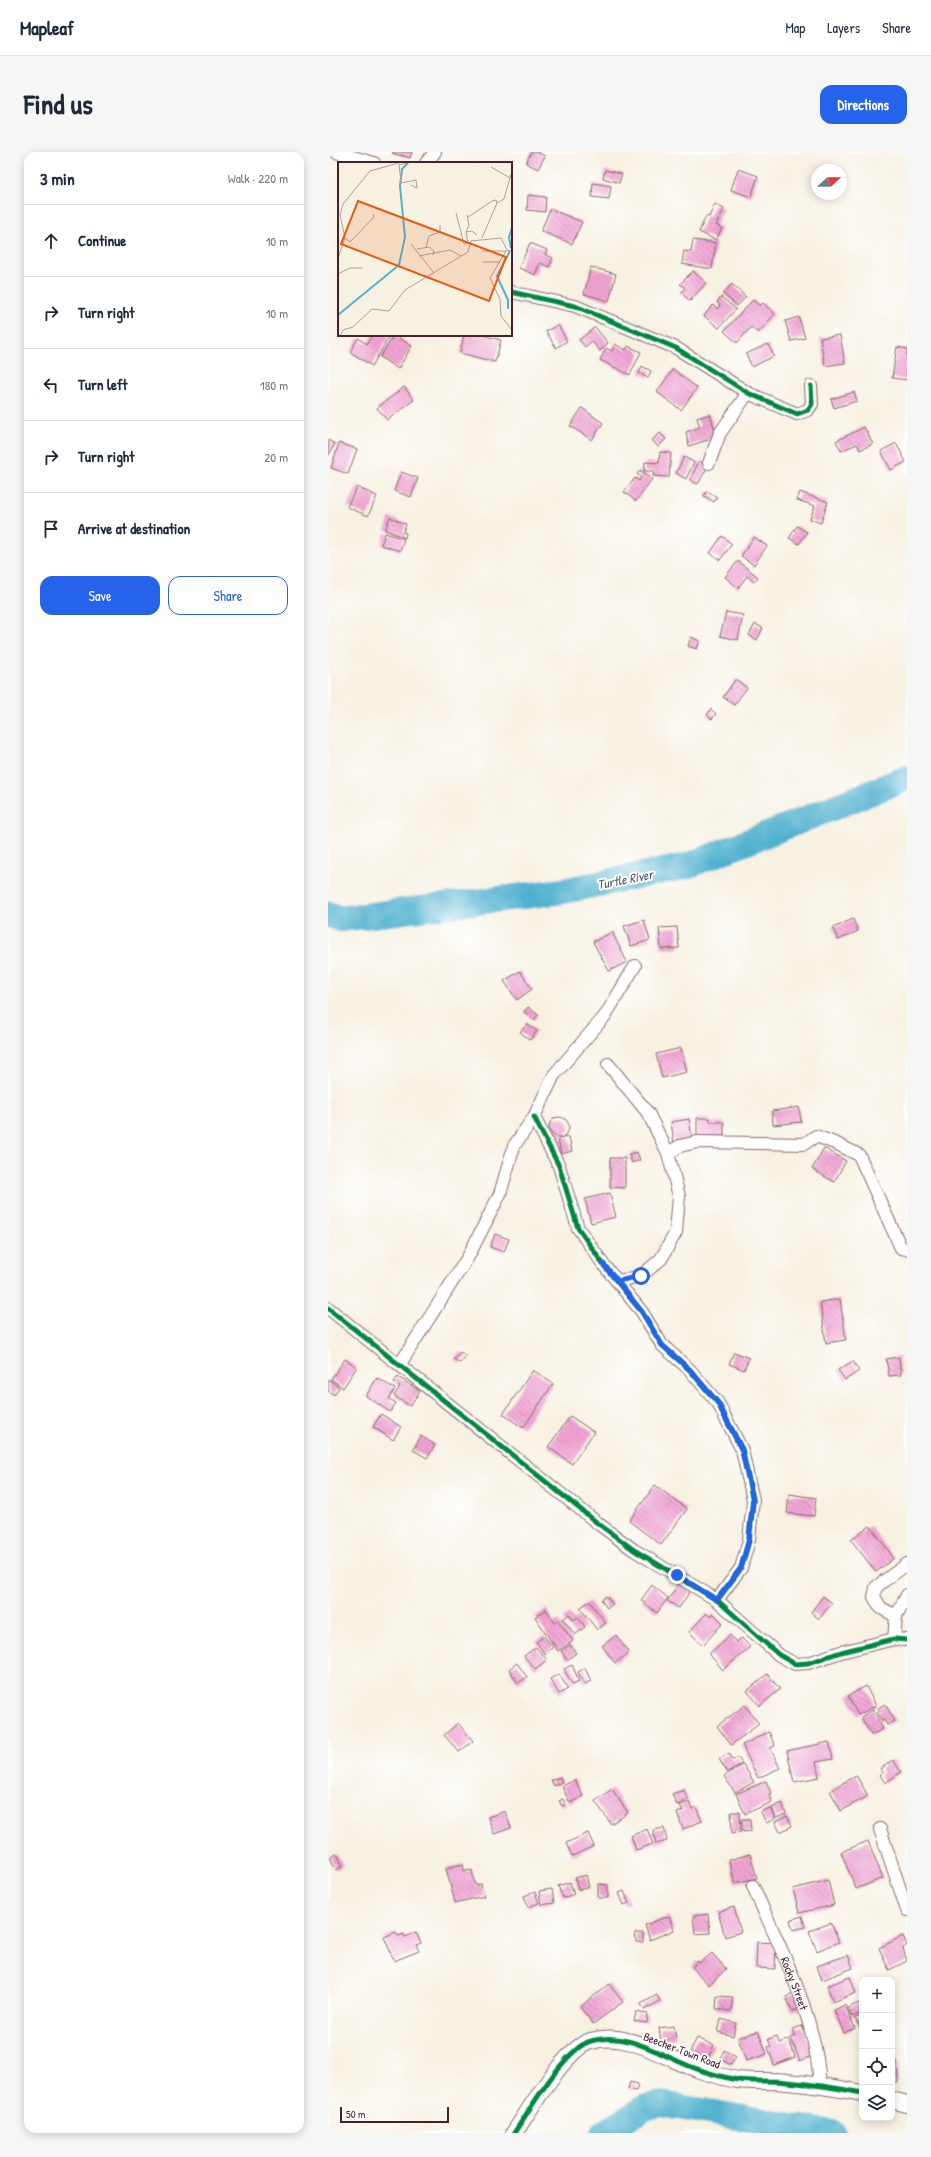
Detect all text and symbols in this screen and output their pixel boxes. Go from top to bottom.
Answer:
text: Mapleaf [20,15,74,41]
text: Map [785,18,805,37]
text: Layers [827,18,860,37]
text: Share [882,18,911,37]
text: Find us [24,85,93,123]
button: Directions [820,85,907,124]
inset map [338,162,512,336]
north arrow [811,164,847,200]
text: 3 min [40,167,75,190]
text: Walk · 220 m [228,169,288,187]
icon: ahead [40,230,62,252]
text: Continue [78,230,126,251]
text: 10 m [266,232,288,250]
icon: right [40,302,62,324]
text: Turn right [78,302,134,323]
text: 10 m [266,304,288,322]
icon: left [40,374,62,396]
text: Turn left [78,374,128,395]
text: 180 m [260,376,288,394]
icon: right [40,446,62,468]
text: Turn right [78,446,134,467]
text: 20 m [264,448,288,466]
icon: arrive [40,518,62,540]
text: Arrive at destination [78,518,190,539]
button: Save [40,576,160,615]
button: Share [168,576,288,615]
water label: Turtle River [596,864,656,893]
route start [632,1267,650,1285]
route end [668,1566,686,1584]
street label: Rocky Street [777,1954,813,2013]
map controls [859,1977,895,2121]
button: + [859,1977,895,2013]
button: − [859,2013,895,2049]
street label: Beecher Town Road [641,2027,723,2073]
button: locate [859,2049,895,2085]
button: layers [859,2085,895,2121]
scale bar [340,2105,449,2124]
text: 50 m [346,2107,366,2121]

